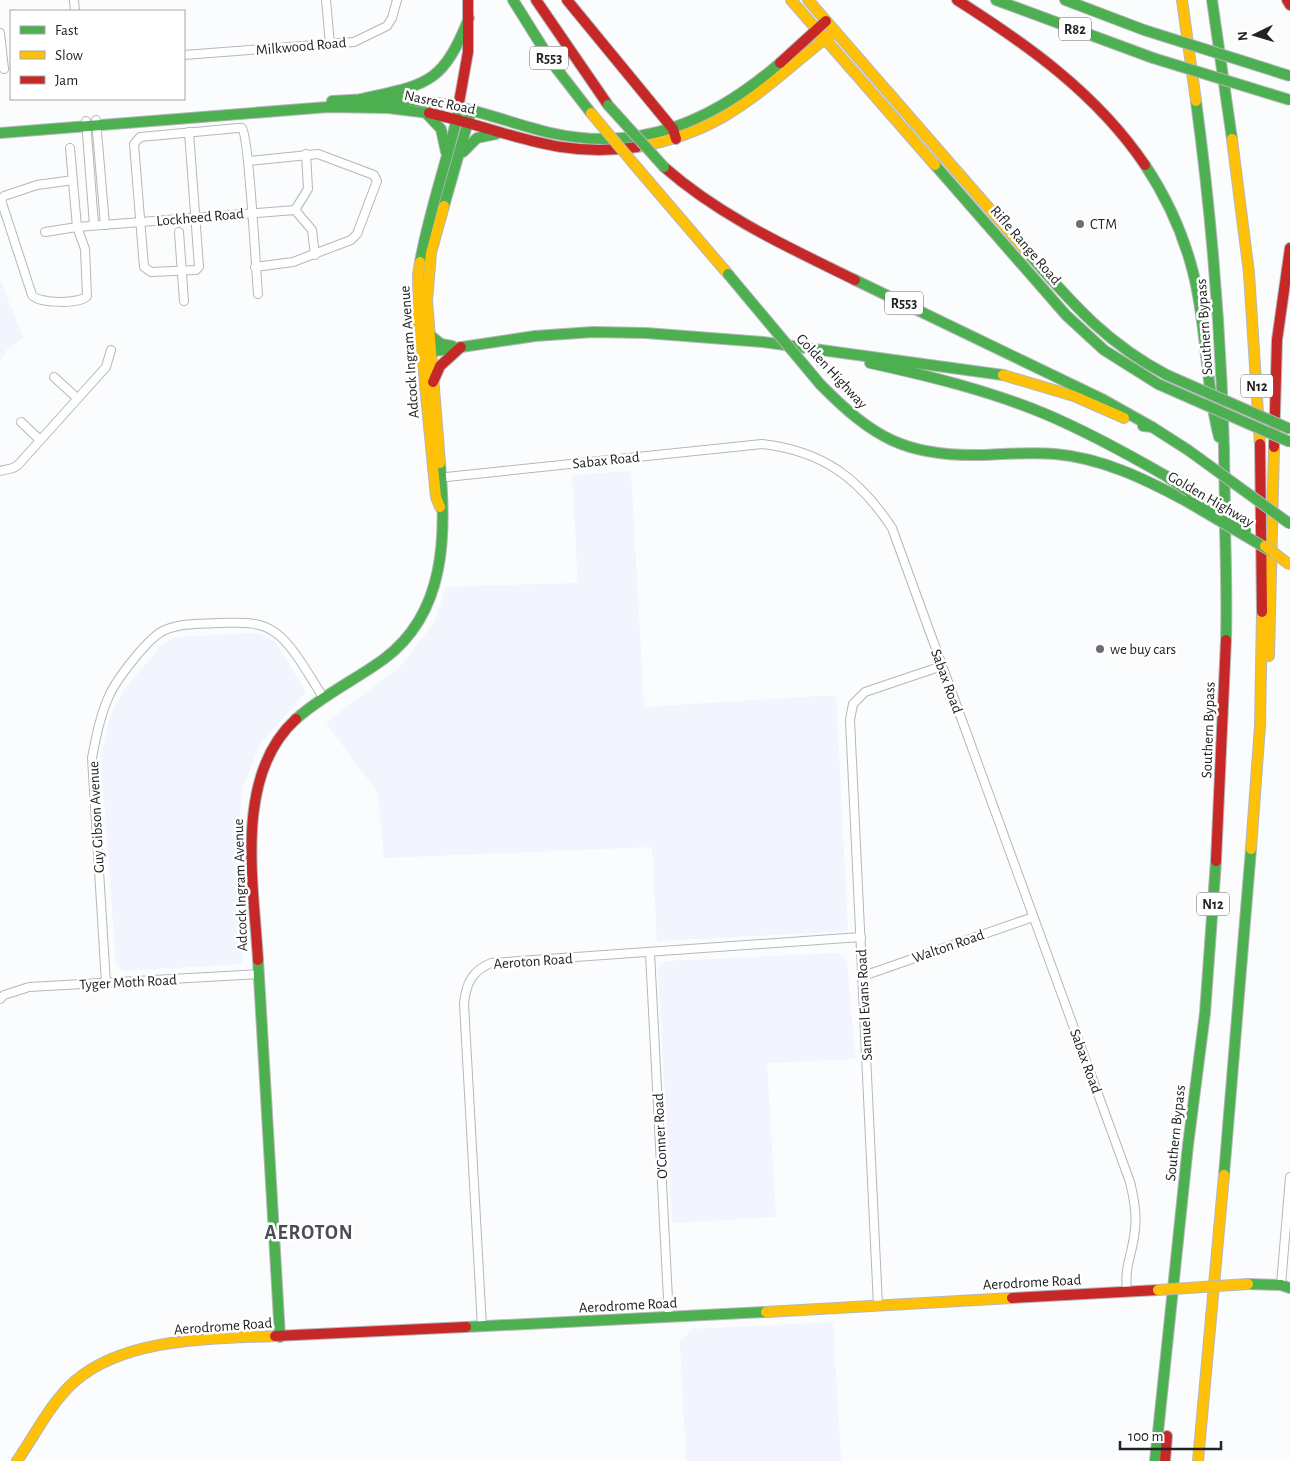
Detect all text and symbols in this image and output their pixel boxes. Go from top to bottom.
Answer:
legend [10,10,185,100]
north arrow [1230,10,1280,60]
road number: R82 [1059,18,1091,40]
text: Fast [55,23,79,38]
text: N [1236,31,1250,42]
street label: Milkwood Road [255,35,347,58]
road number: R553 [530,46,568,70]
text: Slow [55,48,83,63]
text: Jam [55,73,78,88]
street label: Nasrec Road [403,88,477,117]
street label: Rifle Range Road [987,203,1064,288]
street label: Lockheed Road [156,206,245,229]
place label: CTM [1090,217,1117,232]
marker: CTM [1074,218,1086,230]
street label: Southern Bypass [1194,278,1215,376]
street label: Adcock Ingram Avenue [397,285,422,419]
road number: R553 [885,292,923,314]
street label: Golden Highway [793,331,870,412]
road number: N12 [1241,374,1273,398]
street label: Sabax Road [572,450,640,471]
street label: Golden Highway [1165,469,1257,530]
place label: we buy cars [1110,642,1176,657]
marker: we buy cars [1094,643,1106,655]
street label: Sabax Road [928,647,965,716]
street label: Southern Bypass [1199,682,1218,778]
street label: Guy Gibson Avenue [86,761,107,873]
street label: Adcock Ingram Avenue [231,818,250,952]
road number: N12 [1197,892,1229,916]
street label: Walton Road [910,927,986,966]
street label: Samuel Evans Road [854,949,875,1061]
street label: Aeroton Road [493,951,573,972]
street label: Tyger Moth Road [79,972,177,993]
street label: Sabax Road [1067,1027,1104,1096]
street label: Southern Bypass [1163,1084,1188,1182]
street label: O'Conner Road [651,1093,670,1179]
district label: AEROTON [264,1223,354,1243]
street label: Aerodrome Road [982,1272,1082,1293]
street label: Aerodrome Road [578,1295,678,1316]
street label: Aerodrome Road [173,1316,273,1337]
scale bar [1120,1418,1221,1450]
text: 100 m [1128,1429,1163,1444]

